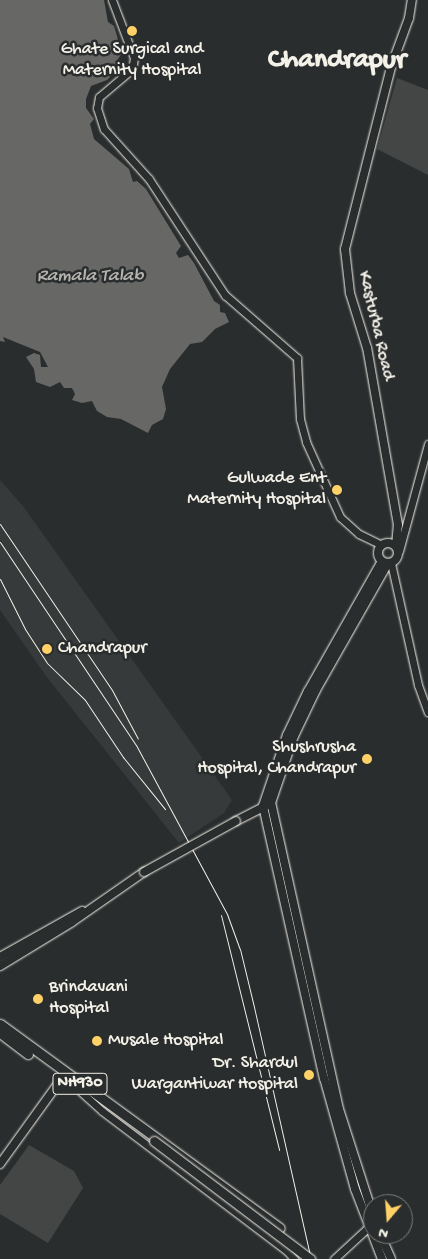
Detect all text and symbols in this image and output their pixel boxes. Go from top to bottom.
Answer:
marker: Ghate Surgical and Maternity Hospital [125,24,139,38]
place label: Ghate Surgical and Maternity Hospital [61,40,203,82]
district label: Chandrapur [268,44,406,78]
water label: Ramala Talab [37,266,143,288]
street label: Kasturba Road [352,269,398,383]
place label: Gulwade Ent Maternity Hospital [187,469,326,512]
marker: Gulwade Ent Maternity Hospital [330,483,344,497]
place label: Chandrapur [58,638,147,660]
marker: Chandrapur [40,642,54,656]
place label: Shushrusha Hospital, Chandrapur [197,738,356,781]
marker: Shushrusha Hospital, Chandrapur [360,752,374,766]
place label: Brindavani Hospital [49,978,128,1021]
marker: Brindavani Hospital [31,992,45,1006]
place label: Musale Hospital [108,1030,223,1052]
marker: Musale Hospital [90,1034,104,1048]
place label: Dr. Shardul Wargantiwar Hospital [131,1054,298,1096]
marker: Dr. Shardul Wargantiwar Hospital [302,1068,316,1082]
road number: NH930 [52,1070,108,1098]
north arrow [363,1194,413,1244]
text: N [377,1223,390,1242]

